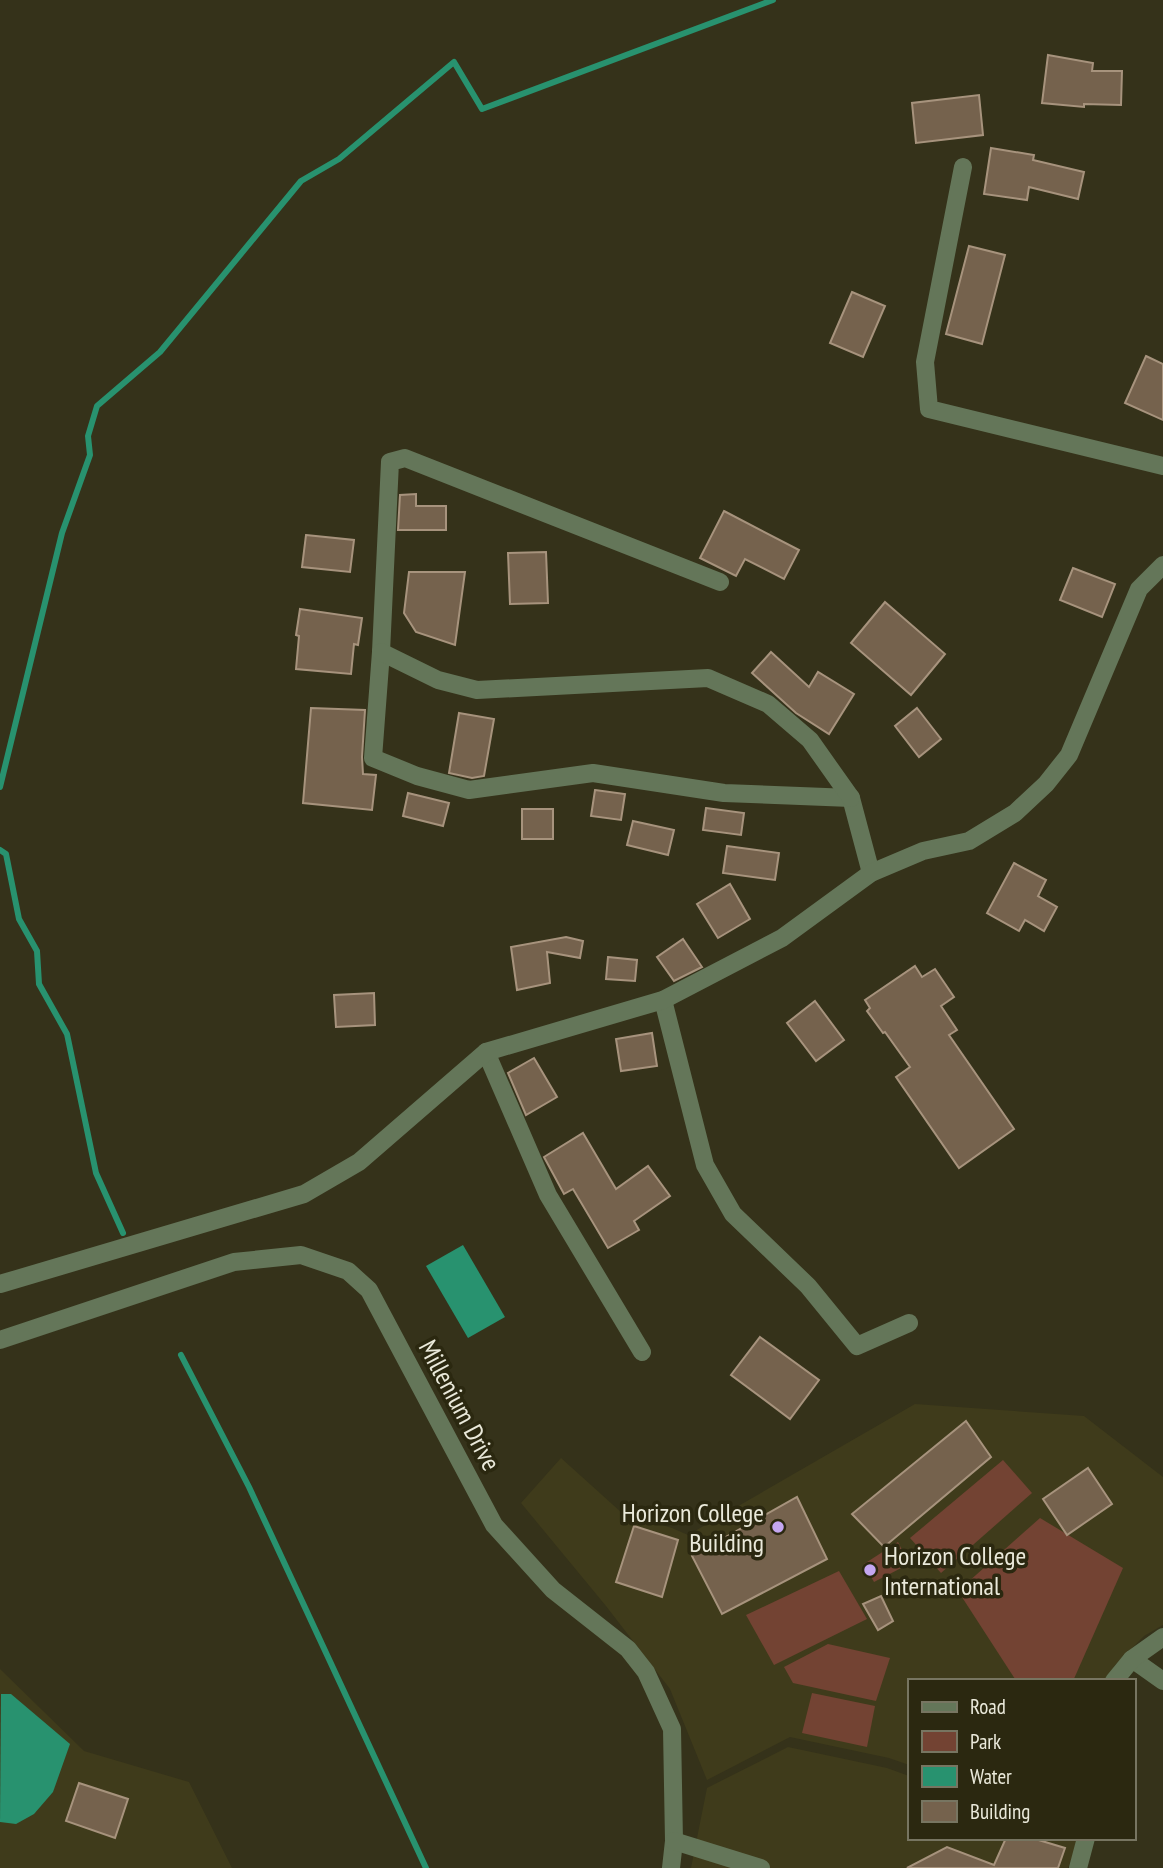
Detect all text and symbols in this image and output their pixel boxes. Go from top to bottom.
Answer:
street label: Millenium Drive [412,1334,508,1476]
place label: Horizon College Building [622,1496,764,1559]
marker: Horizon College Building [770,1519,786,1535]
place label: Horizon College International [884,1539,1026,1602]
marker: Horizon College International [862,1562,878,1578]
legend [908,1679,1135,1840]
text: Road [970,1693,1006,1720]
text: Park [970,1728,1001,1755]
text: Water [970,1763,1012,1790]
text: Building [970,1798,1030,1825]

